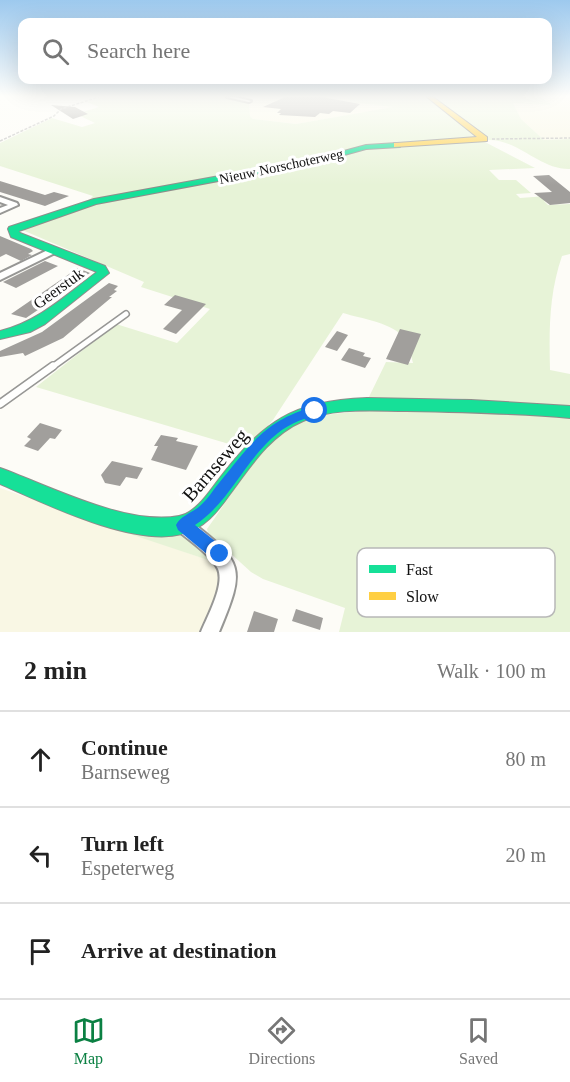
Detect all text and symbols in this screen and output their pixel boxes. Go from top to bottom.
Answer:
search box [18,18,552,84]
icon: search [39,35,72,68]
text: Search here [87,38,190,63]
street label: Nieuw Norschoterweg [218,146,344,187]
street label: Geerstuk [30,265,87,312]
route start [301,397,327,423]
street label: Barnseweg [178,424,253,506]
route end [206,540,232,566]
legend [357,548,555,617]
text: Fast [406,561,433,578]
text: Slow [406,588,439,605]
text: 2 min [24,656,87,685]
text: Walk · 100 m [437,660,546,682]
text: Continue [81,735,168,760]
icon: ahead [24,743,57,776]
text: 80 m [505,748,546,770]
text: Barnseweg [81,761,170,783]
text: Turn left [81,831,164,856]
icon: left [24,839,57,872]
text: 20 m [505,844,546,866]
text: Espeterweg [81,857,174,879]
icon: arrive [24,935,57,968]
text: Arrive at destination [81,938,277,963]
tab: Map [72,1014,105,1068]
tab: Directions [249,1014,315,1068]
tab: Saved [459,1014,498,1068]

